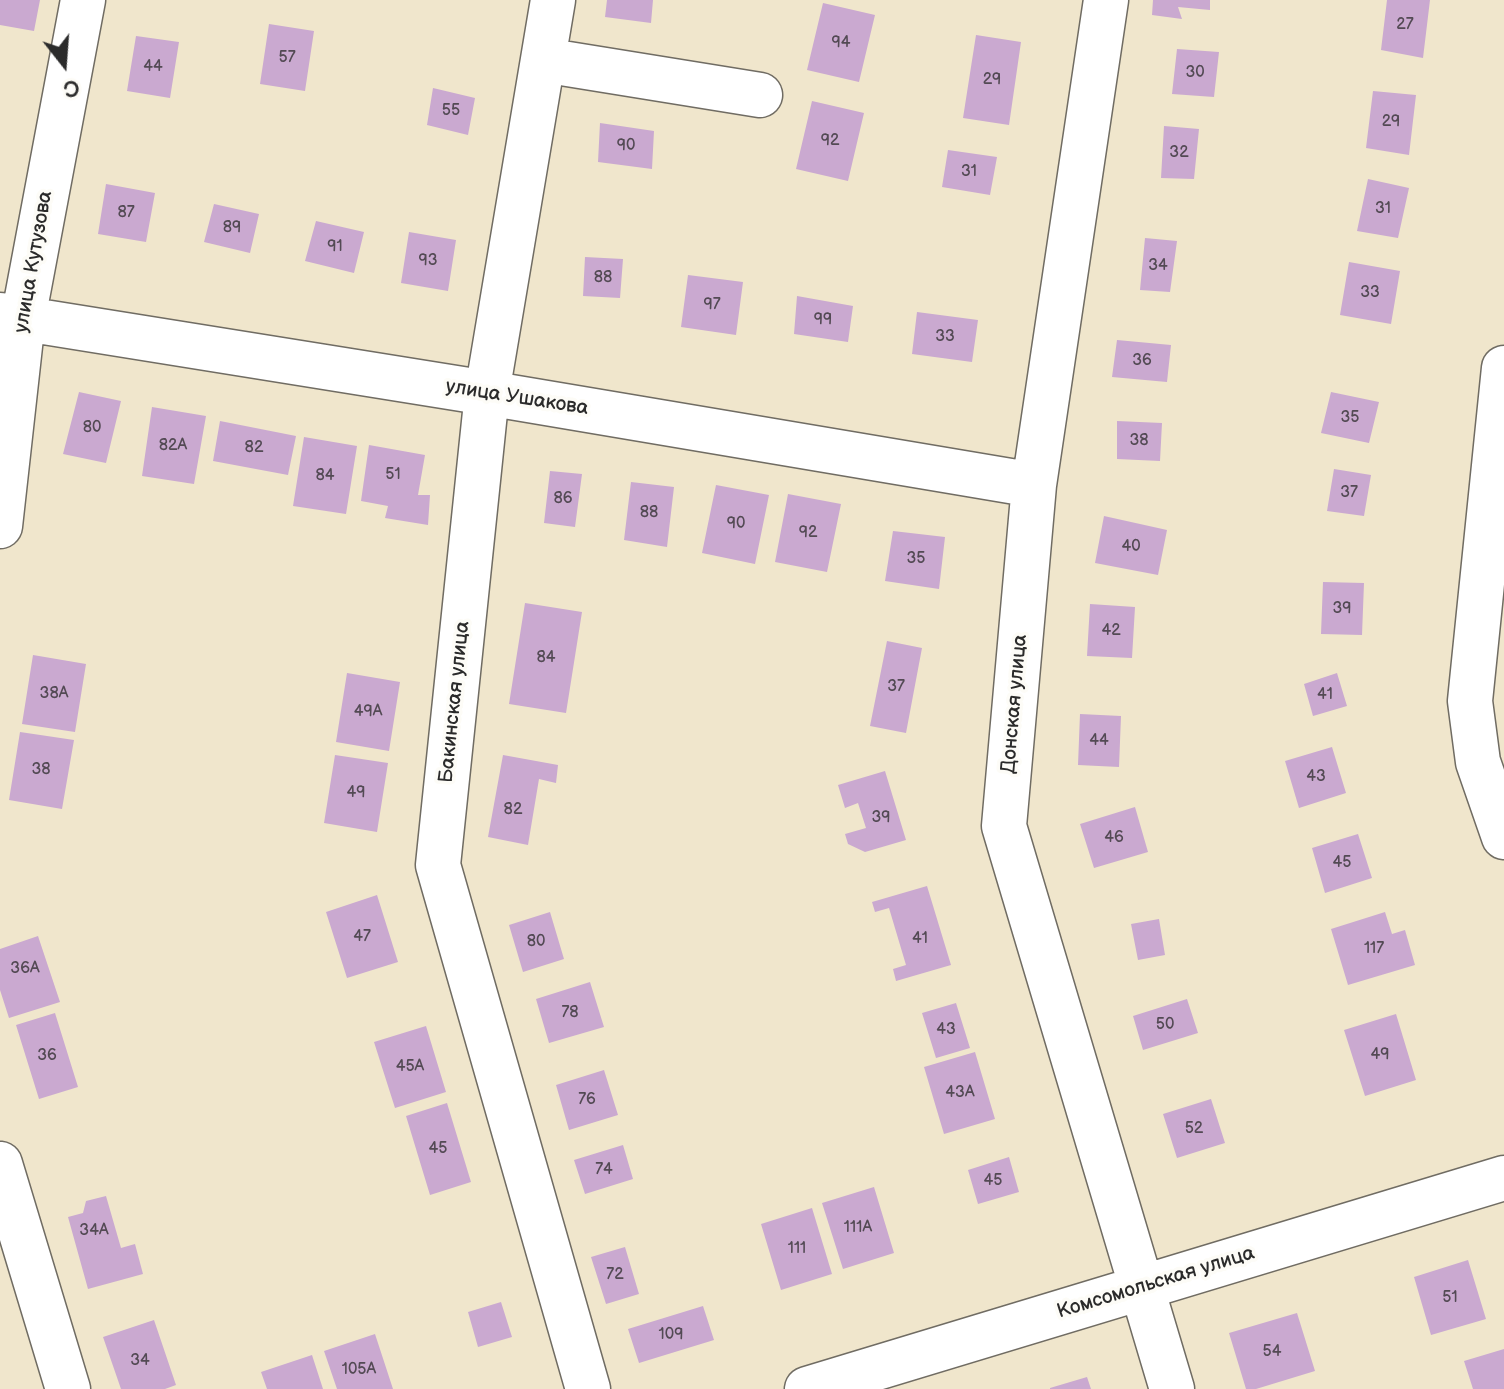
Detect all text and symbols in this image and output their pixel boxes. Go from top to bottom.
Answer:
house number: 27 [1396,15,1414,35]
north arrow [24,24,104,104]
house number: 94 [831,33,851,53]
house number: 57 [278,48,296,68]
house number: 44 [143,57,163,77]
house number: 30 [1185,63,1205,83]
house number: 29 [983,70,1001,90]
text: С [60,72,82,103]
house number: 55 [442,101,460,121]
house number: 29 [1382,112,1400,132]
house number: 92 [821,131,839,151]
house number: 90 [617,136,635,156]
house number: 32 [1169,143,1189,163]
house number: 31 [961,162,977,182]
street label: улица Кутузова [10,189,58,335]
house number: 31 [1375,199,1391,219]
house number: 87 [117,203,135,223]
house number: 89 [223,218,241,238]
house number: 91 [327,237,343,257]
house number: 93 [418,251,438,271]
house number: 34 [1148,256,1168,276]
house number: 88 [594,268,612,288]
house number: 33 [1360,283,1380,303]
house number: 97 [703,295,721,315]
house number: 99 [814,310,832,330]
house number: 33 [935,327,955,347]
house number: 36 [1132,351,1152,371]
street label: улица Ушакова [444,375,590,421]
house number: 35 [1340,408,1360,428]
house number: 80 [83,418,101,438]
house number: 38 [1129,431,1149,451]
house number: 82А [159,436,187,456]
house number: 82 [245,438,263,458]
house number: 51 [385,465,401,485]
house number: 84 [315,466,335,486]
house number: 37 [1340,483,1358,503]
house number: 86 [553,489,573,509]
house number: 88 [640,503,658,523]
house number: 90 [727,514,745,534]
house number: 92 [799,523,817,543]
house number: 40 [1121,537,1141,557]
house number: 35 [906,549,926,569]
house number: 39 [1332,599,1352,619]
street label: Бакинская улица [435,620,475,784]
house number: 42 [1101,621,1121,641]
street label: Донская улица [997,633,1033,775]
house number: 84 [536,648,556,668]
house number: 37 [887,677,905,697]
house number: 38А [40,684,68,704]
house number: 41 [1317,685,1333,705]
house number: 49А [354,702,382,722]
house number: 44 [1089,731,1109,751]
house number: 38 [31,760,51,780]
house number: 43 [1306,767,1326,787]
house number: 49 [346,783,366,803]
house number: 82 [504,800,522,820]
house number: 39 [871,808,891,828]
house number: 46 [1104,828,1124,848]
house number: 45 [1333,853,1351,873]
house number: 47 [353,927,371,947]
house number: 41 [912,929,928,949]
house number: 80 [527,932,545,952]
house number: 117 [1364,939,1384,959]
house number: 36А [10,959,40,979]
house number: 78 [561,1003,579,1023]
house number: 50 [1156,1015,1174,1035]
house number: 43 [936,1020,956,1040]
house number: 49 [1370,1045,1390,1065]
house number: 36 [37,1046,57,1066]
house number: 45А [396,1057,424,1077]
house number: 43А [945,1083,975,1103]
house number: 76 [578,1090,596,1110]
house number: 52 [1185,1119,1203,1139]
house number: 45 [429,1139,447,1159]
house number: 74 [595,1160,613,1180]
house number: 45 [984,1171,1002,1191]
house number: 111А [844,1218,872,1238]
house number: 34А [79,1221,109,1241]
house number: 111 [788,1239,806,1259]
street label: Комсомольская улица [1054,1242,1258,1324]
house number: 72 [606,1265,624,1285]
house number: 51 [1442,1288,1458,1308]
house number: 109 [659,1325,683,1345]
house number: 54 [1263,1342,1281,1362]
house number: 34 [130,1351,150,1371]
house number: 105А [342,1360,376,1380]

